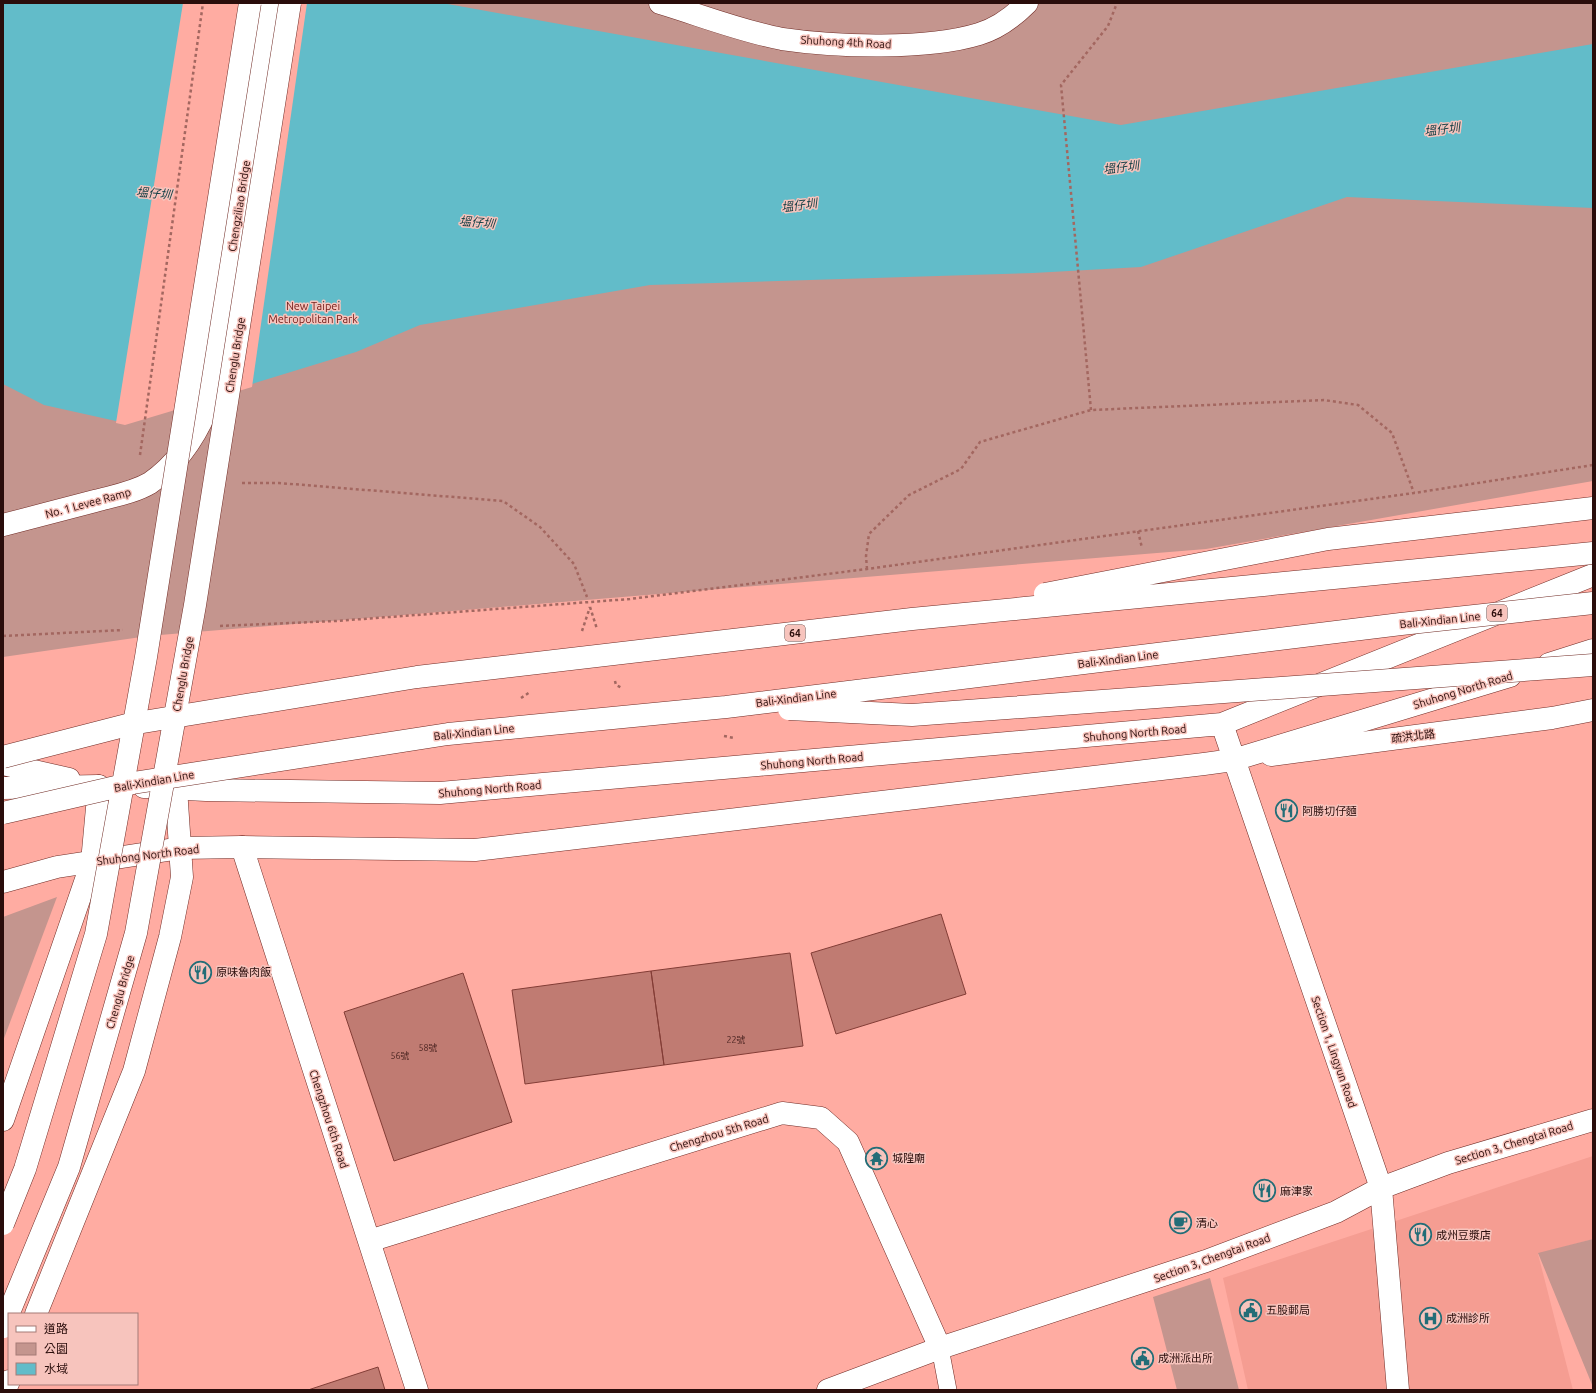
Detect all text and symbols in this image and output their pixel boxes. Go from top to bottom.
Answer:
street label: Shuhong 4th Road [800,34,892,50]
water label: 塭仔圳 [1423,120,1463,138]
water label: 塭仔圳 [1102,158,1142,176]
street label: Chengziliao Bridge [226,159,252,253]
water label: 塭仔圳 [135,185,174,201]
water label: 塭仔圳 [780,196,820,214]
water label: 塭仔圳 [458,214,497,230]
park label: New Taipei Metropolitan Park [268,300,358,325]
street label: Chenglu Bridge [223,317,247,393]
street label: No. 1 Levee Ramp [44,486,132,520]
road number: 64 [1487,605,1507,621]
street label: Bali-Xindian Line [1399,610,1481,630]
road number: 64 [785,625,805,641]
street label: Chenglu Bridge [170,636,196,712]
street label: Bali-Xindian Line [1077,648,1159,670]
street label: Shuhong North Road [1412,669,1514,711]
street label: Bali-Xindian Line [755,687,837,709]
street label: Bali-Xindian Line [433,722,515,742]
street label: Shuhong North Road [1083,723,1187,743]
street label: 疏洪北路 [1390,727,1436,745]
street label: Shuhong North Road [760,751,864,771]
street label: Bali-Xindian Line [113,768,195,794]
street label: Shuhong North Road [438,779,542,799]
restaurant icon: 阿勝切仔麵 [1274,798,1300,824]
place label: 阿勝切仔麵 [1302,805,1357,817]
street label: Shuhong North Road [96,843,200,867]
street label: Chenglu Bridge [104,954,136,1030]
restaurant icon: 原味魯肉飯 [187,959,213,985]
place label: 原味魯肉飯 [216,966,271,978]
street label: Section 1, Lingyun Road [1309,995,1359,1109]
house number: 22號 [726,1035,746,1045]
house number: 58號 [418,1043,438,1053]
house number: 56號 [390,1051,410,1061]
street label: Chengzhou 6th Road [307,1068,351,1170]
street label: Chengzhou 5th Road [668,1112,770,1154]
street label: Section 3, Chengtai Road [1454,1119,1574,1167]
temple icon: 城隍廟 [864,1145,890,1171]
place label: 城隍廟 [892,1152,925,1164]
restaurant icon: 麻津家 [1252,1178,1278,1204]
place label: 麻津家 [1280,1185,1313,1197]
cafe icon: 清心 [1168,1210,1194,1236]
place label: 清心 [1196,1217,1218,1229]
restaurant icon: 成州豆漿店 [1408,1222,1434,1248]
place label: 成州豆漿店 [1436,1229,1491,1241]
street label: Section 3, Chengtai Road [1152,1231,1272,1285]
public building icon: 五股郵局 [1238,1297,1264,1323]
place label: 五股郵局 [1266,1304,1310,1316]
hospital icon: 成洲診所 [1418,1305,1444,1331]
place label: 成洲診所 [1446,1312,1490,1324]
legend [8,1313,138,1385]
text: 道路 [44,1322,68,1335]
text: 公園 [44,1342,68,1355]
public building icon: 成洲派出所 [1130,1345,1156,1371]
place label: 成洲派出所 [1158,1352,1213,1364]
text: 水域 [44,1362,68,1375]

